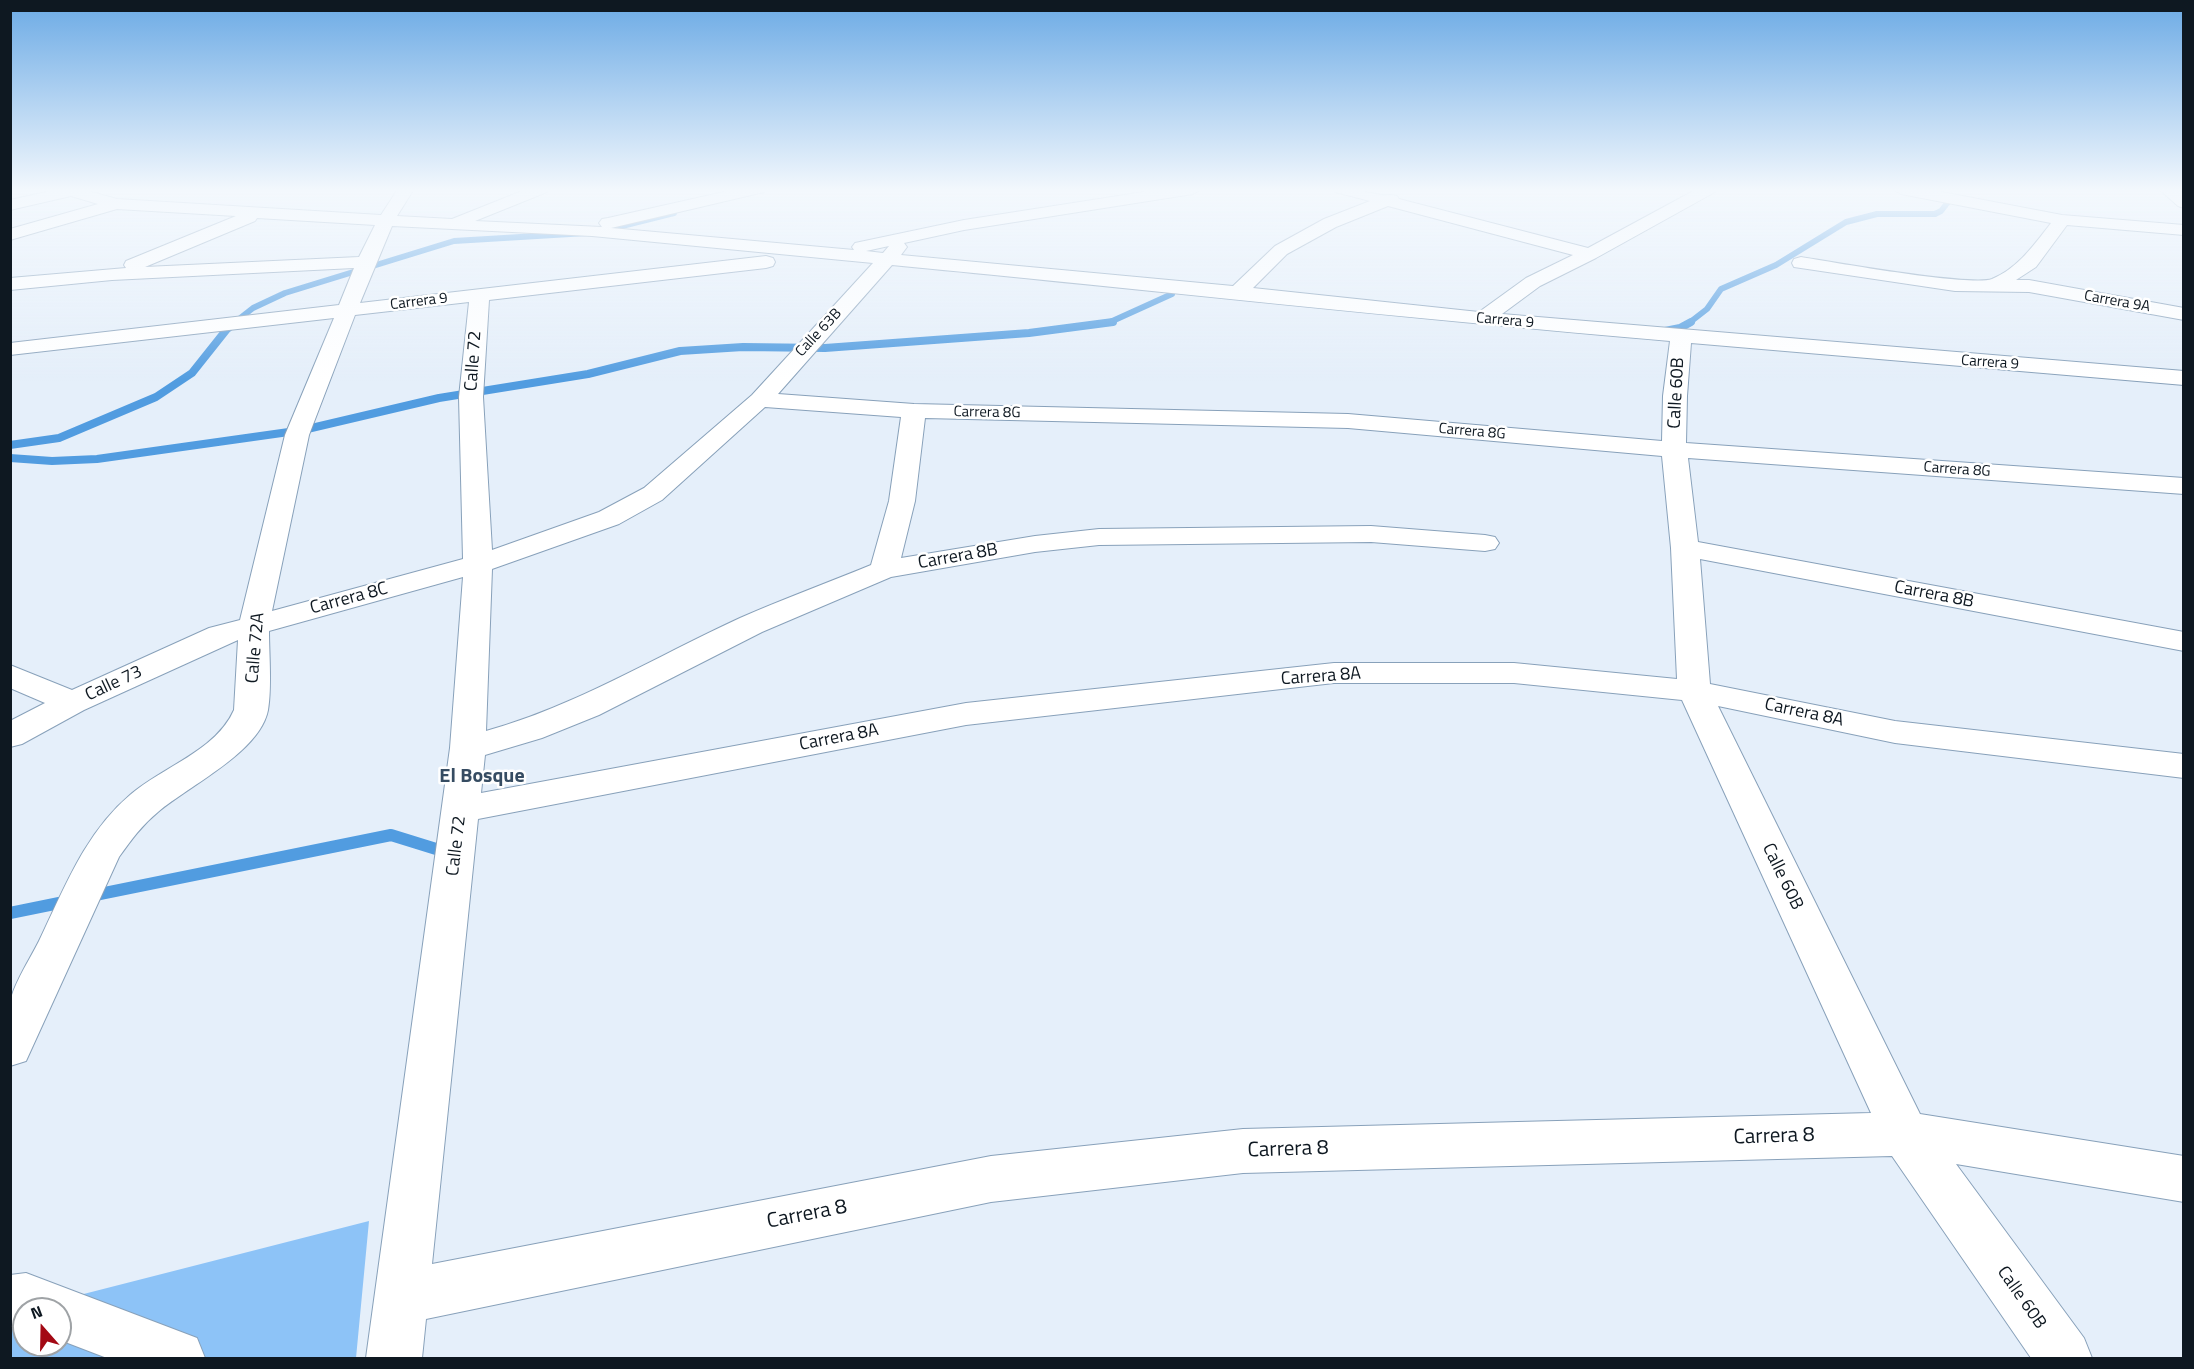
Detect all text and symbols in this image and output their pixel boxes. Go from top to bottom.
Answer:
street label: Carrera 9A [2083,287,2151,317]
street label: Carrera 9 [389,290,449,314]
street label: Calle 63B [792,305,846,361]
street label: Carrera 9 [1475,310,1535,332]
street label: Calle 72 [461,330,487,392]
street label: Carrera 9 [1961,352,2019,374]
street label: Calle 60B [1664,357,1690,429]
street label: Carrera 8G [953,403,1021,423]
street label: Carrera 8G [1438,420,1506,444]
street label: Carrera 8G [1923,459,1991,481]
street label: Carrera 8B [916,539,1000,575]
street label: Carrera 8B [1892,577,1976,613]
street label: Carrera 8C [308,578,390,620]
street label: Calle 72A [242,612,270,684]
street label: Calle 73 [82,661,146,707]
street label: Carrera 8A [1280,663,1362,691]
street label: Carrera 8A [1763,694,1845,732]
street label: Carrera 8A [798,720,880,756]
district label: El Bosque [439,765,525,789]
street label: Calle 72 [443,815,471,877]
street label: Calle 60B [1757,840,1807,914]
street label: Carrera 8 [1733,1123,1815,1151]
street label: Carrera 8 [1247,1136,1329,1164]
street label: Carrera 8 [765,1195,849,1235]
street label: Calle 60B [1992,1263,2050,1333]
north arrow [12,1297,72,1357]
text: N [27,1299,46,1325]

